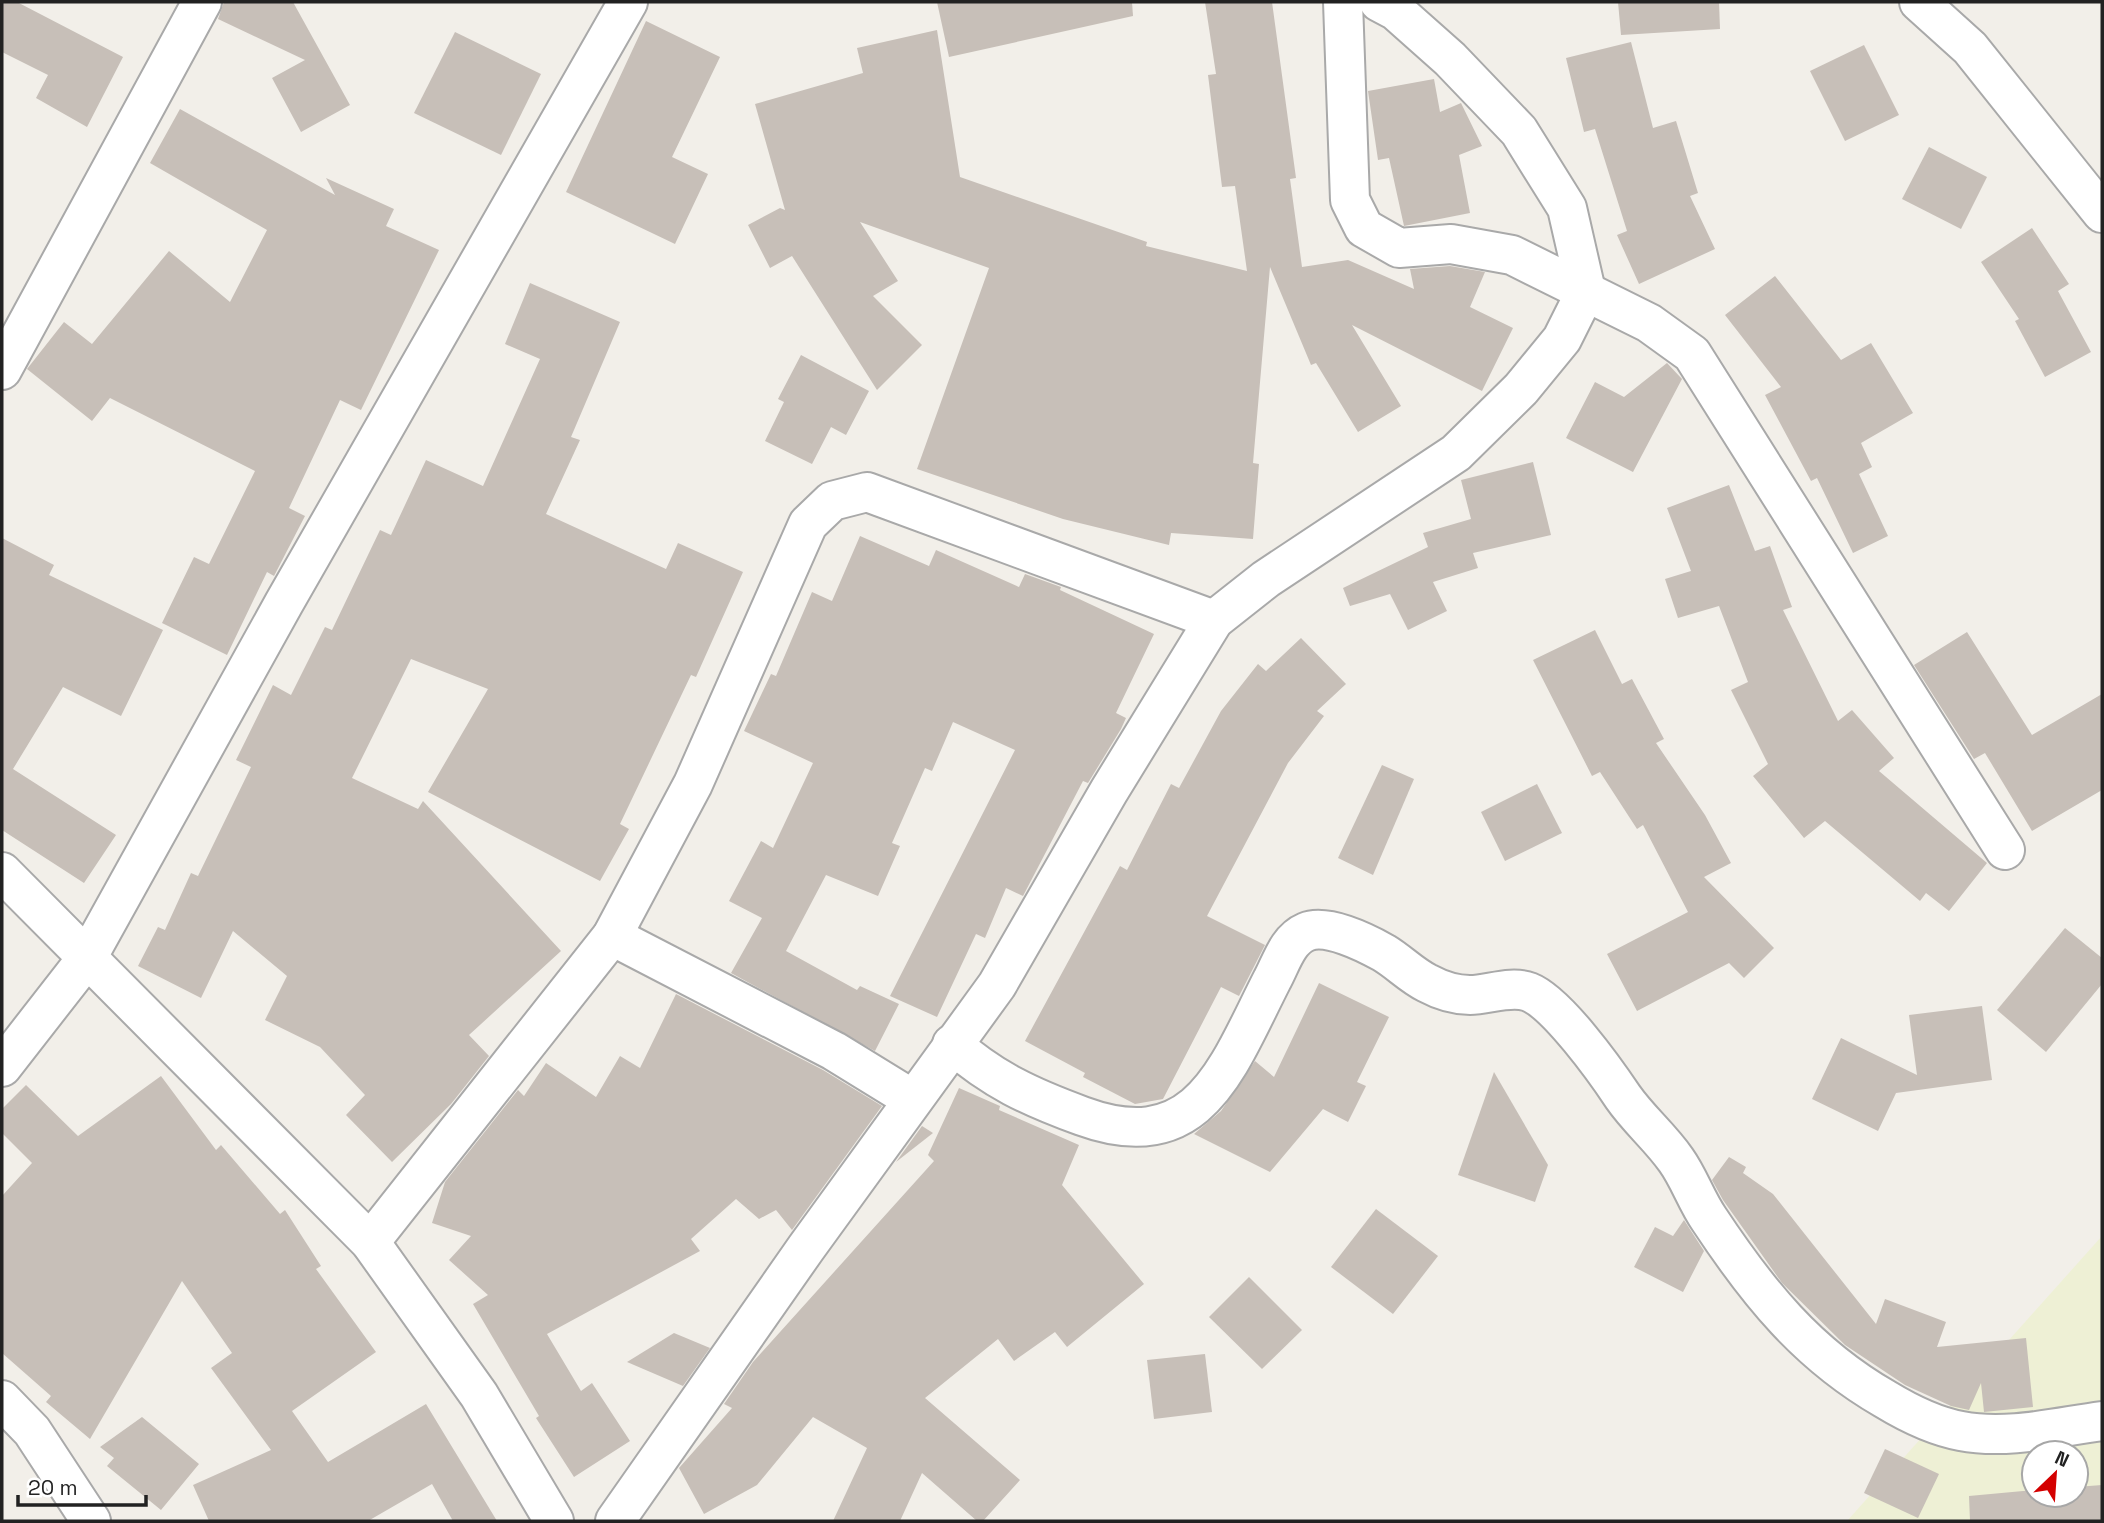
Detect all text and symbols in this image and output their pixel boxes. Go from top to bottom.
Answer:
north arrow [2020,1439,2090,1509]
text: N [2051,1445,2073,1473]
scale bar [18,1464,145,1508]
text: 20 m [28,1474,78,1501]

